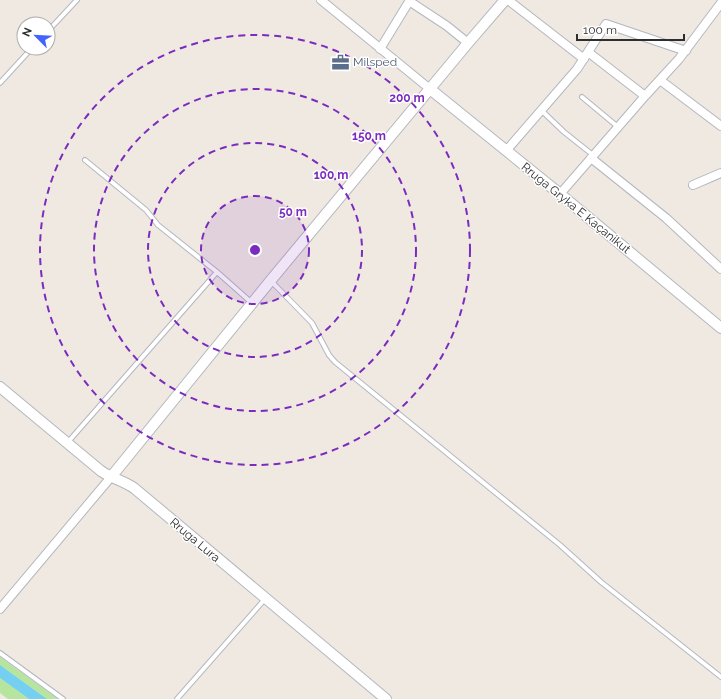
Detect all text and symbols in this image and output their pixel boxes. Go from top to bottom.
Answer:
north arrow [16,16,56,56]
scale bar [577,16,684,42]
text: 100 m [583,23,617,37]
text: N [20,26,35,39]
office icon: Milsped [330,52,350,72]
place label: Milsped [353,55,397,69]
text: 200 m [389,91,425,105]
text: 150 m [352,129,386,143]
street label: Rruga Gryka E Kaçanikut [519,160,633,256]
text: 100 m [314,168,348,182]
text: 50 m [279,205,307,219]
centre of rings [248,243,262,257]
street label: Rruga Lura [167,515,223,565]

